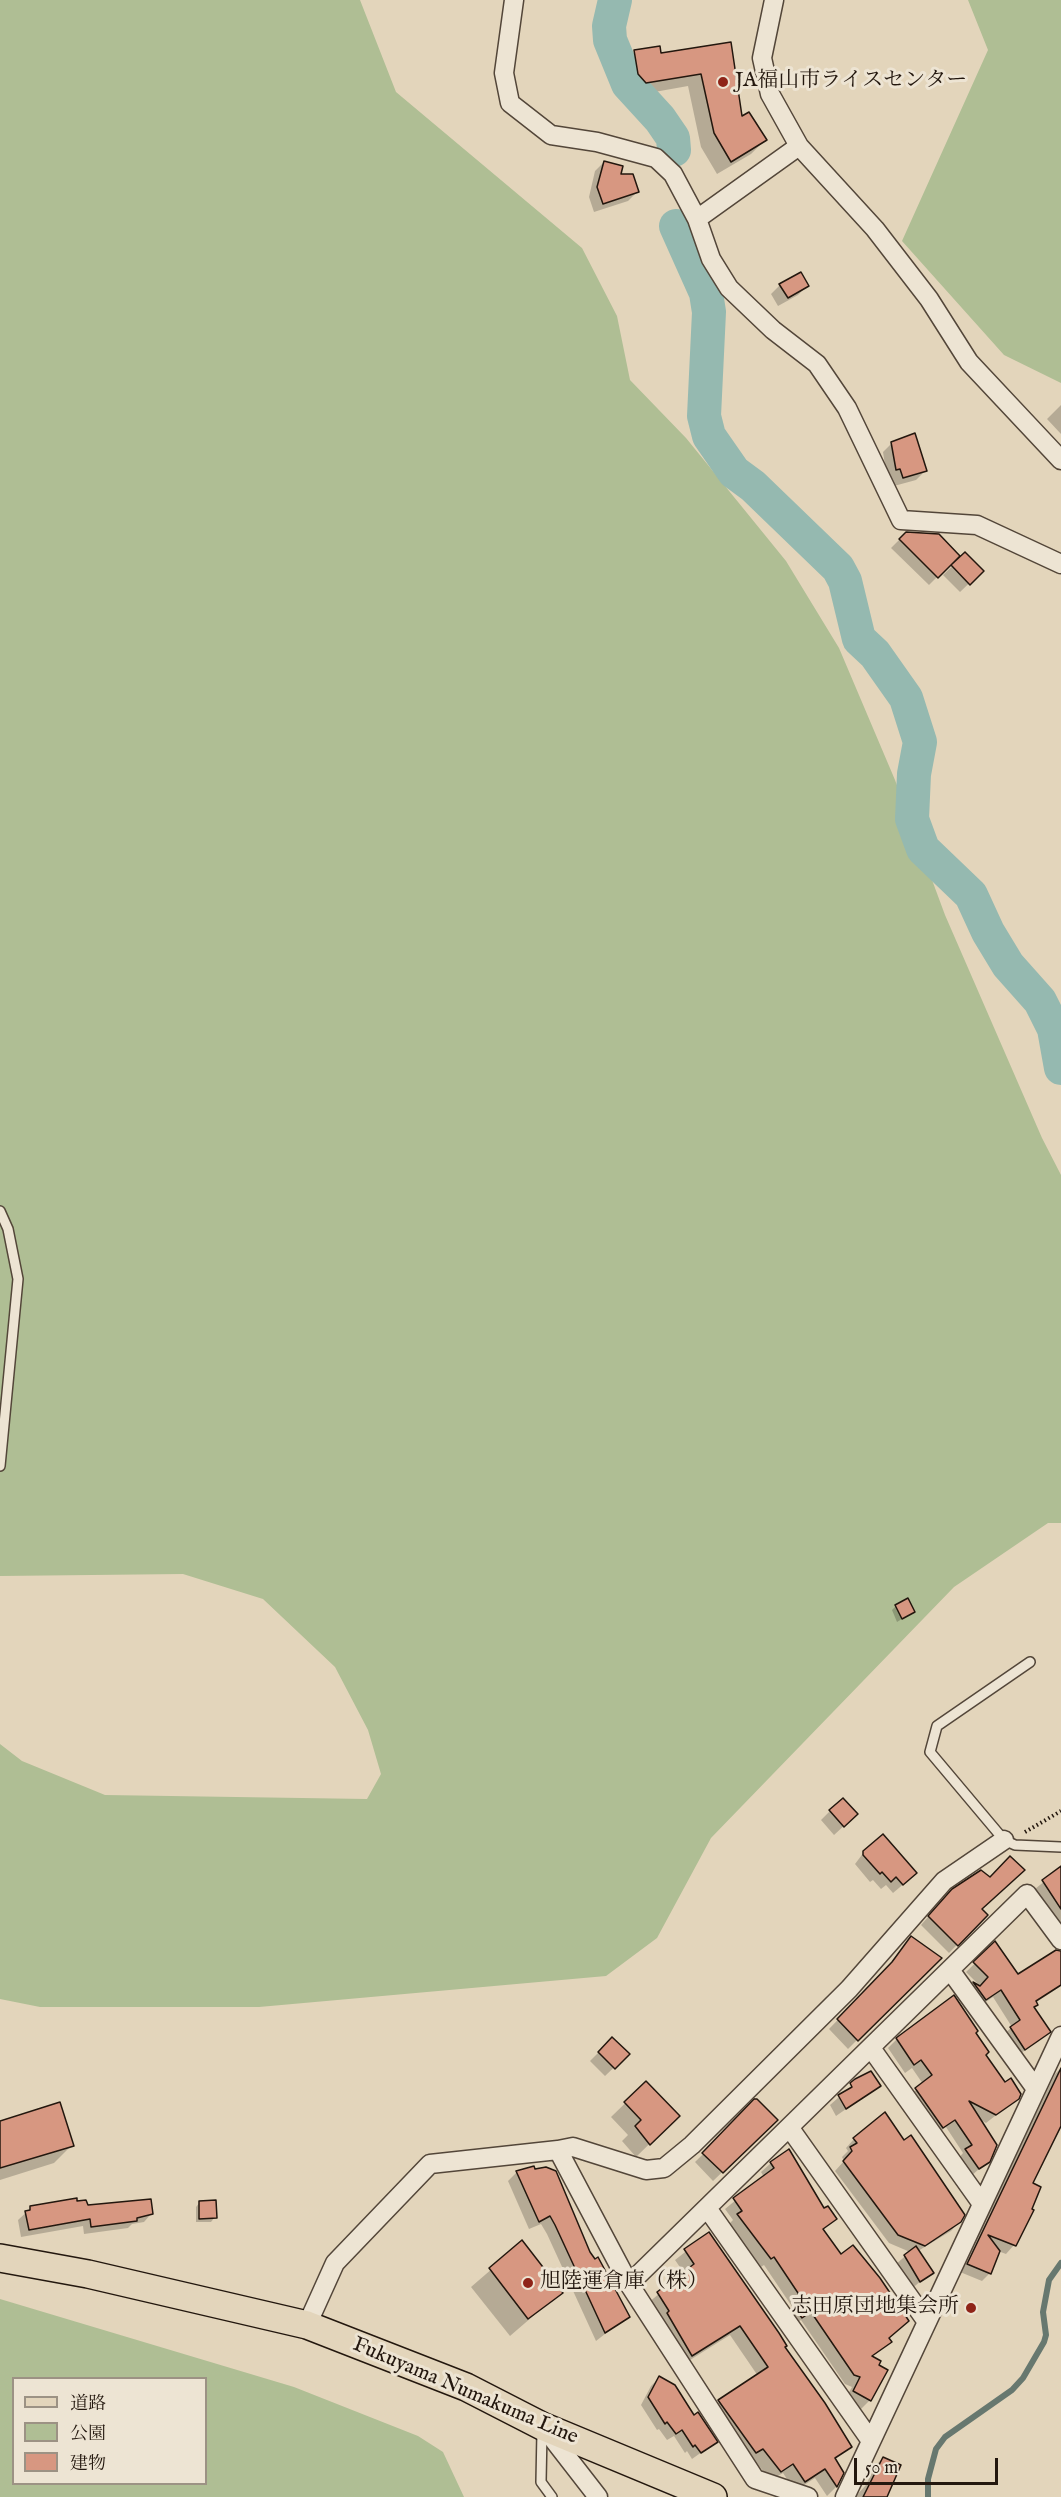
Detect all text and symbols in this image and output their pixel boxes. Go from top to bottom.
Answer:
place label: JA福山市ライスセンター [735,69,967,95]
marker: JA福山市ライスセンター [716,75,730,89]
place label: 旭陸運倉庫（株） [540,2270,708,2296]
marker: 旭陸運倉庫（株） [521,2276,535,2290]
place label: 志田原団地集会所 [791,2295,959,2321]
marker: 志田原団地集会所 [964,2301,978,2315]
street label: Fukuyama Numakuma Line [348,2333,582,2451]
legend [12,2377,207,2485]
text: 道路 [70,2393,106,2416]
text: 公園 [70,2423,106,2446]
scale bar [857,2446,1001,2484]
text: 建物 [70,2453,106,2476]
text: 50 m [865,2457,898,2480]

